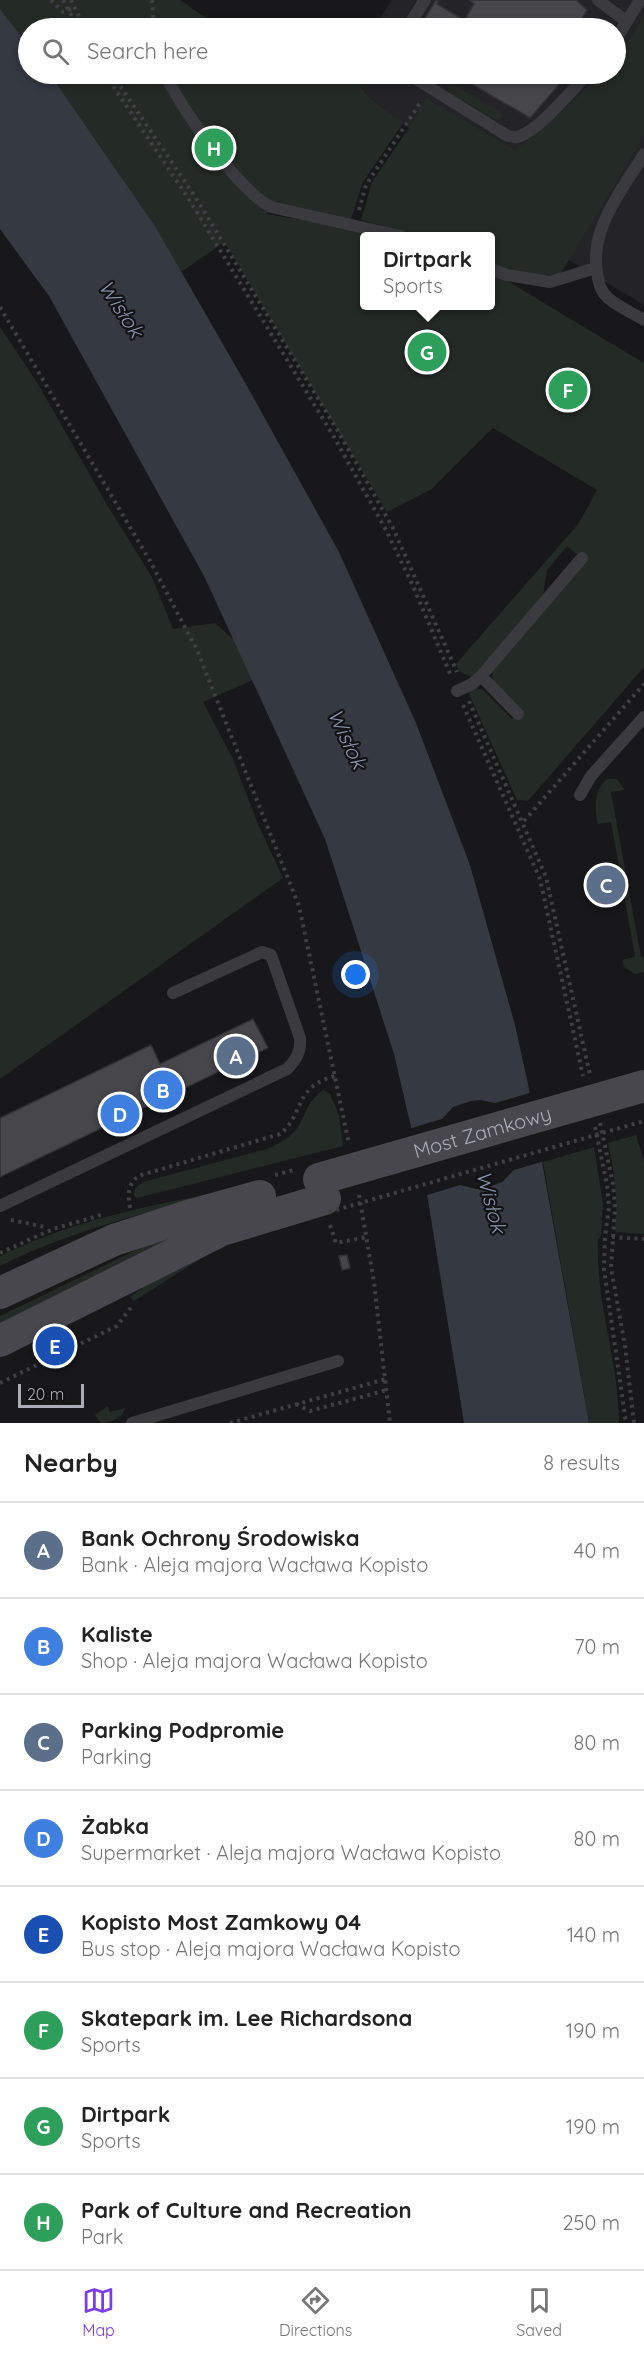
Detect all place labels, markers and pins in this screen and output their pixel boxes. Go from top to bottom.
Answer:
pin: H [194,126,234,170]
pin: G [408,330,446,374]
pin: F [548,368,588,412]
pin: C [586,862,626,908]
pin: A [216,1034,256,1078]
pin: B [144,1068,182,1112]
pin: D [100,1092,140,1136]
pin: E [36,1324,74,1368]

